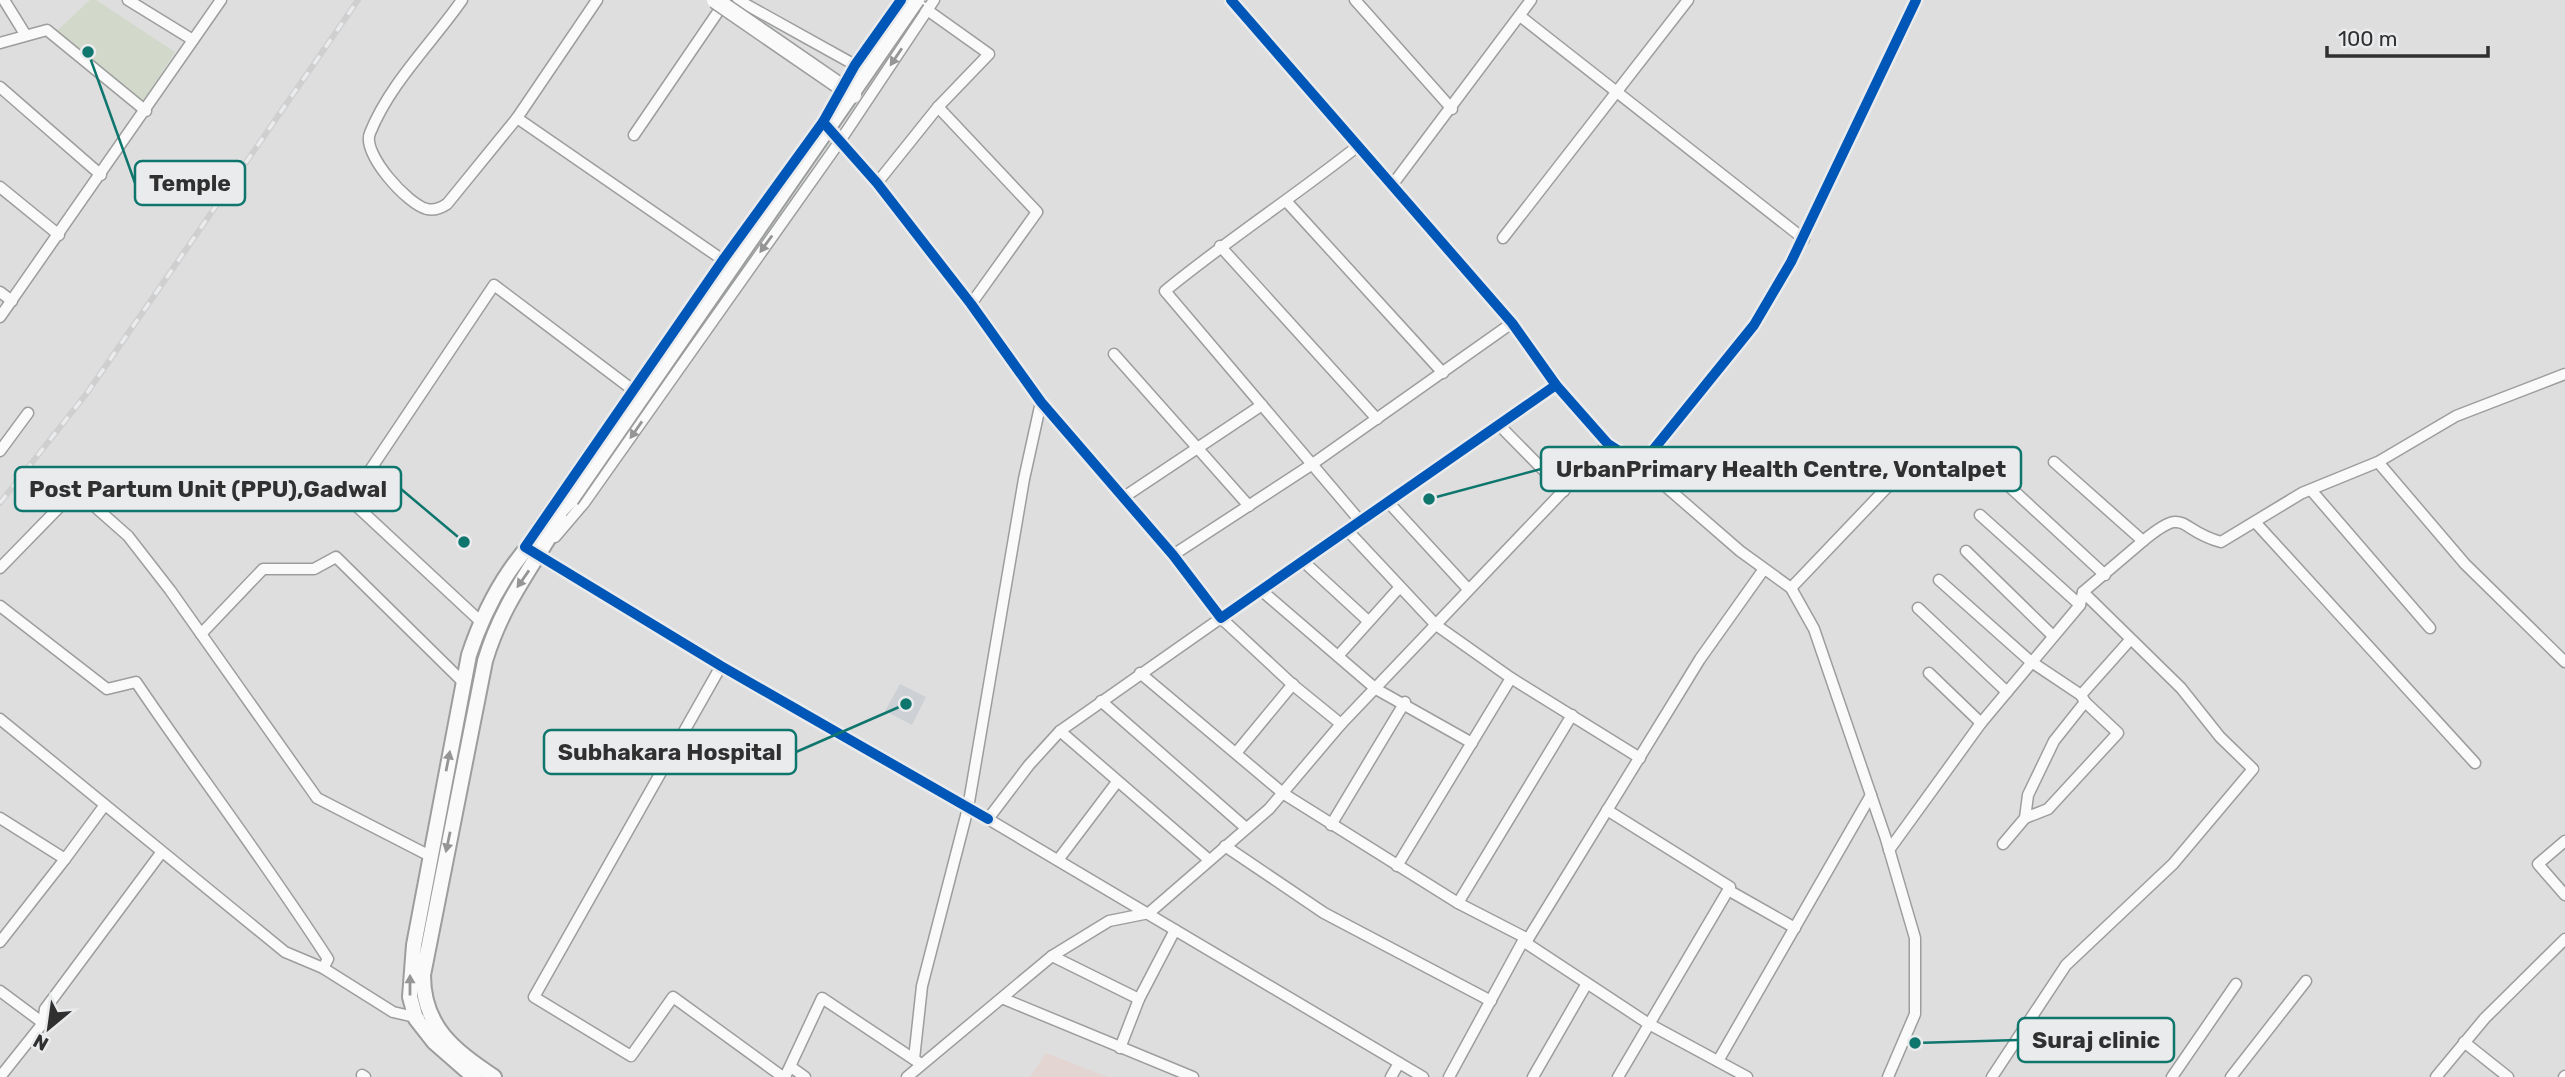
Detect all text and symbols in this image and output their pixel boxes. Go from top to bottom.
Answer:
scale bar [2327,14,2488,58]
text: 100 m [2338,26,2397,51]
one-way arrow [890,47,903,67]
callout: Temple [135,161,245,205]
text: Temple [149,169,231,197]
one-way arrow [759,234,774,252]
one-way arrow [629,421,643,439]
callout: UrbanPrimary Health Centre, Vontalpet [1541,447,2021,491]
text: UrbanPrimary Health Centre, Vontalpet [1556,455,2006,483]
callout: Post Partum Unit (PPU),Gadwal [15,467,401,511]
text: Post Partum Unit (PPU),Gadwal [29,475,387,503]
one-way arrow [516,570,530,588]
callout: Subhakara Hospital [544,730,796,774]
text: Subhakara Hospital [558,738,782,766]
one-way arrow [443,750,454,772]
one-way arrow [442,831,453,853]
one-way arrow [404,974,416,996]
north arrow [14,993,84,1063]
callout: Suraj clinic [2018,1018,2174,1062]
text: Suraj clinic [2032,1026,2160,1054]
text: N [29,1029,53,1056]

